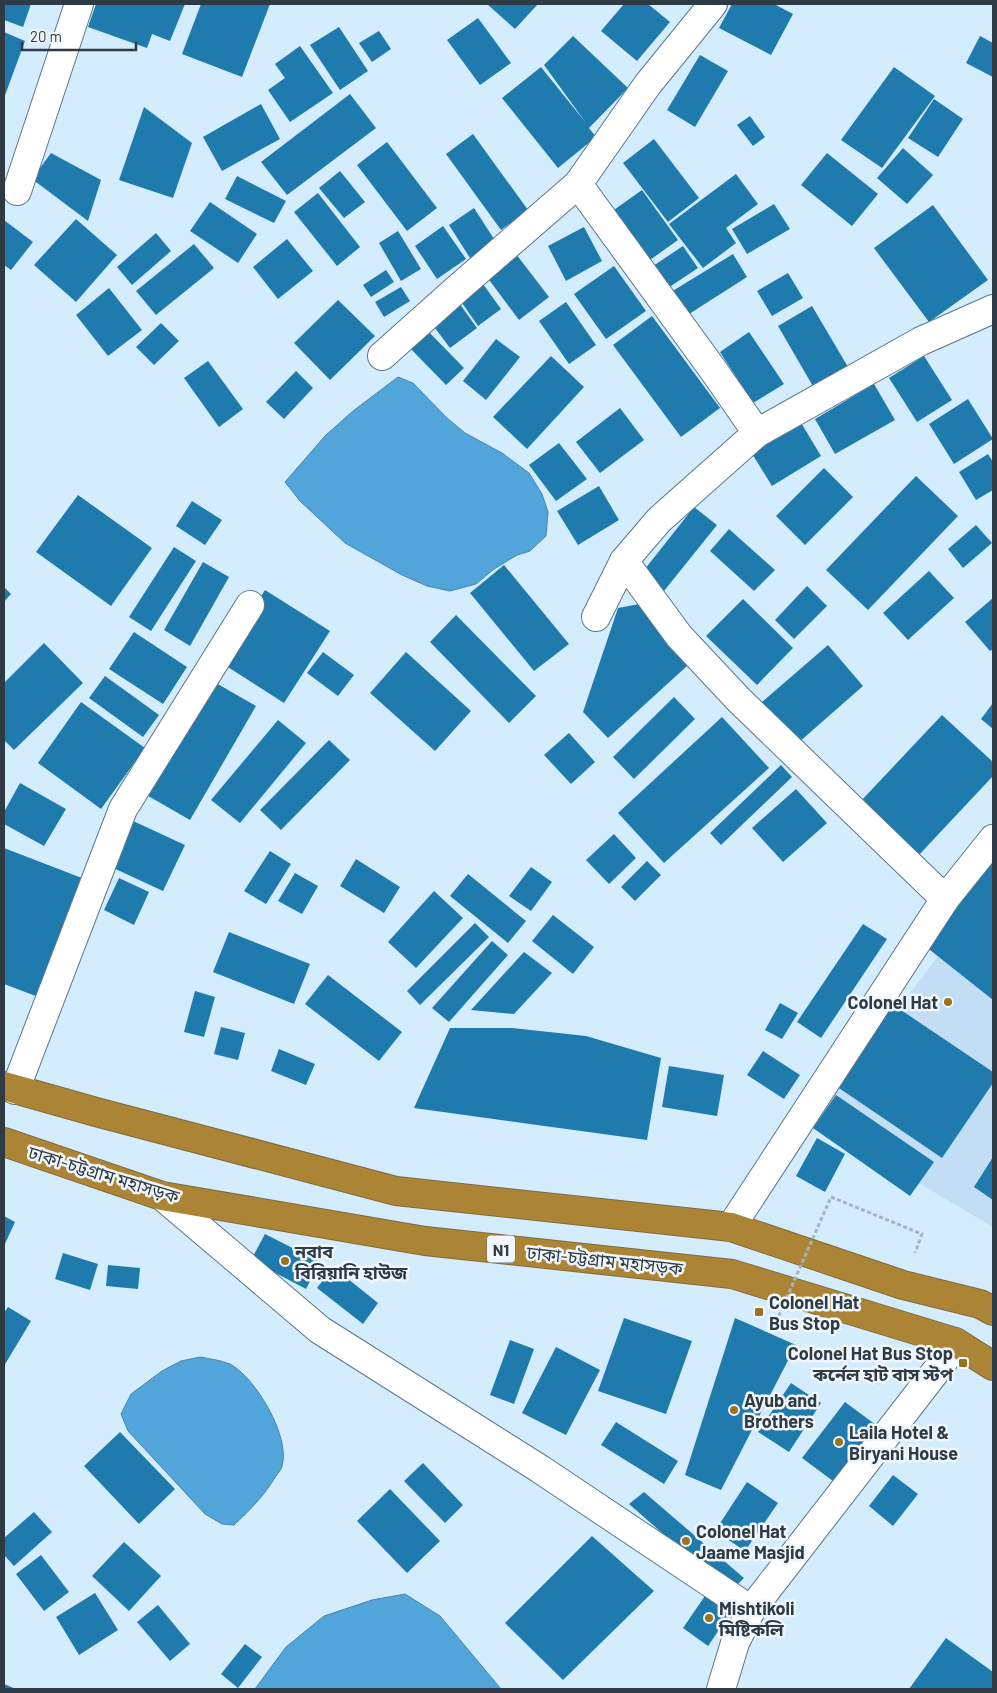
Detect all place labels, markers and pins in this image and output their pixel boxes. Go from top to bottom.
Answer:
place label: Colonel Hat [848,991,938,1013]
marker: Colonel Hat [942,996,954,1008]
place label: নবাব বিরিয়ানি হাউজ [294,1240,408,1283]
marker: নবাব বিরিয়ানি হাউজ [279,1255,291,1267]
place label: Colonel Hat Bus Stop [769,1291,860,1334]
marker: Colonel Hat Bus Stop [753,1306,765,1318]
place label: Colonel Hat Bus Stop কর্নেল হাট বাস স্টপ [788,1342,954,1385]
marker: Colonel Hat Bus Stop কর্নেল হাট বাস স্টপ [957,1357,969,1369]
place label: Ayub and Brothers [744,1389,817,1432]
marker: Ayub and Brothers [728,1404,740,1416]
place label: Laila Hotel & Biryani House [849,1421,958,1464]
marker: Laila Hotel & Biryani House [833,1436,845,1448]
place label: Colonel Hat Jaame Masjid [696,1520,805,1563]
marker: Colonel Hat Jaame Masjid [680,1535,692,1547]
place label: Mishtikoli মিষ্টিকলি [718,1597,795,1640]
marker: Mishtikoli মিষ্টিকলি [703,1612,715,1624]

